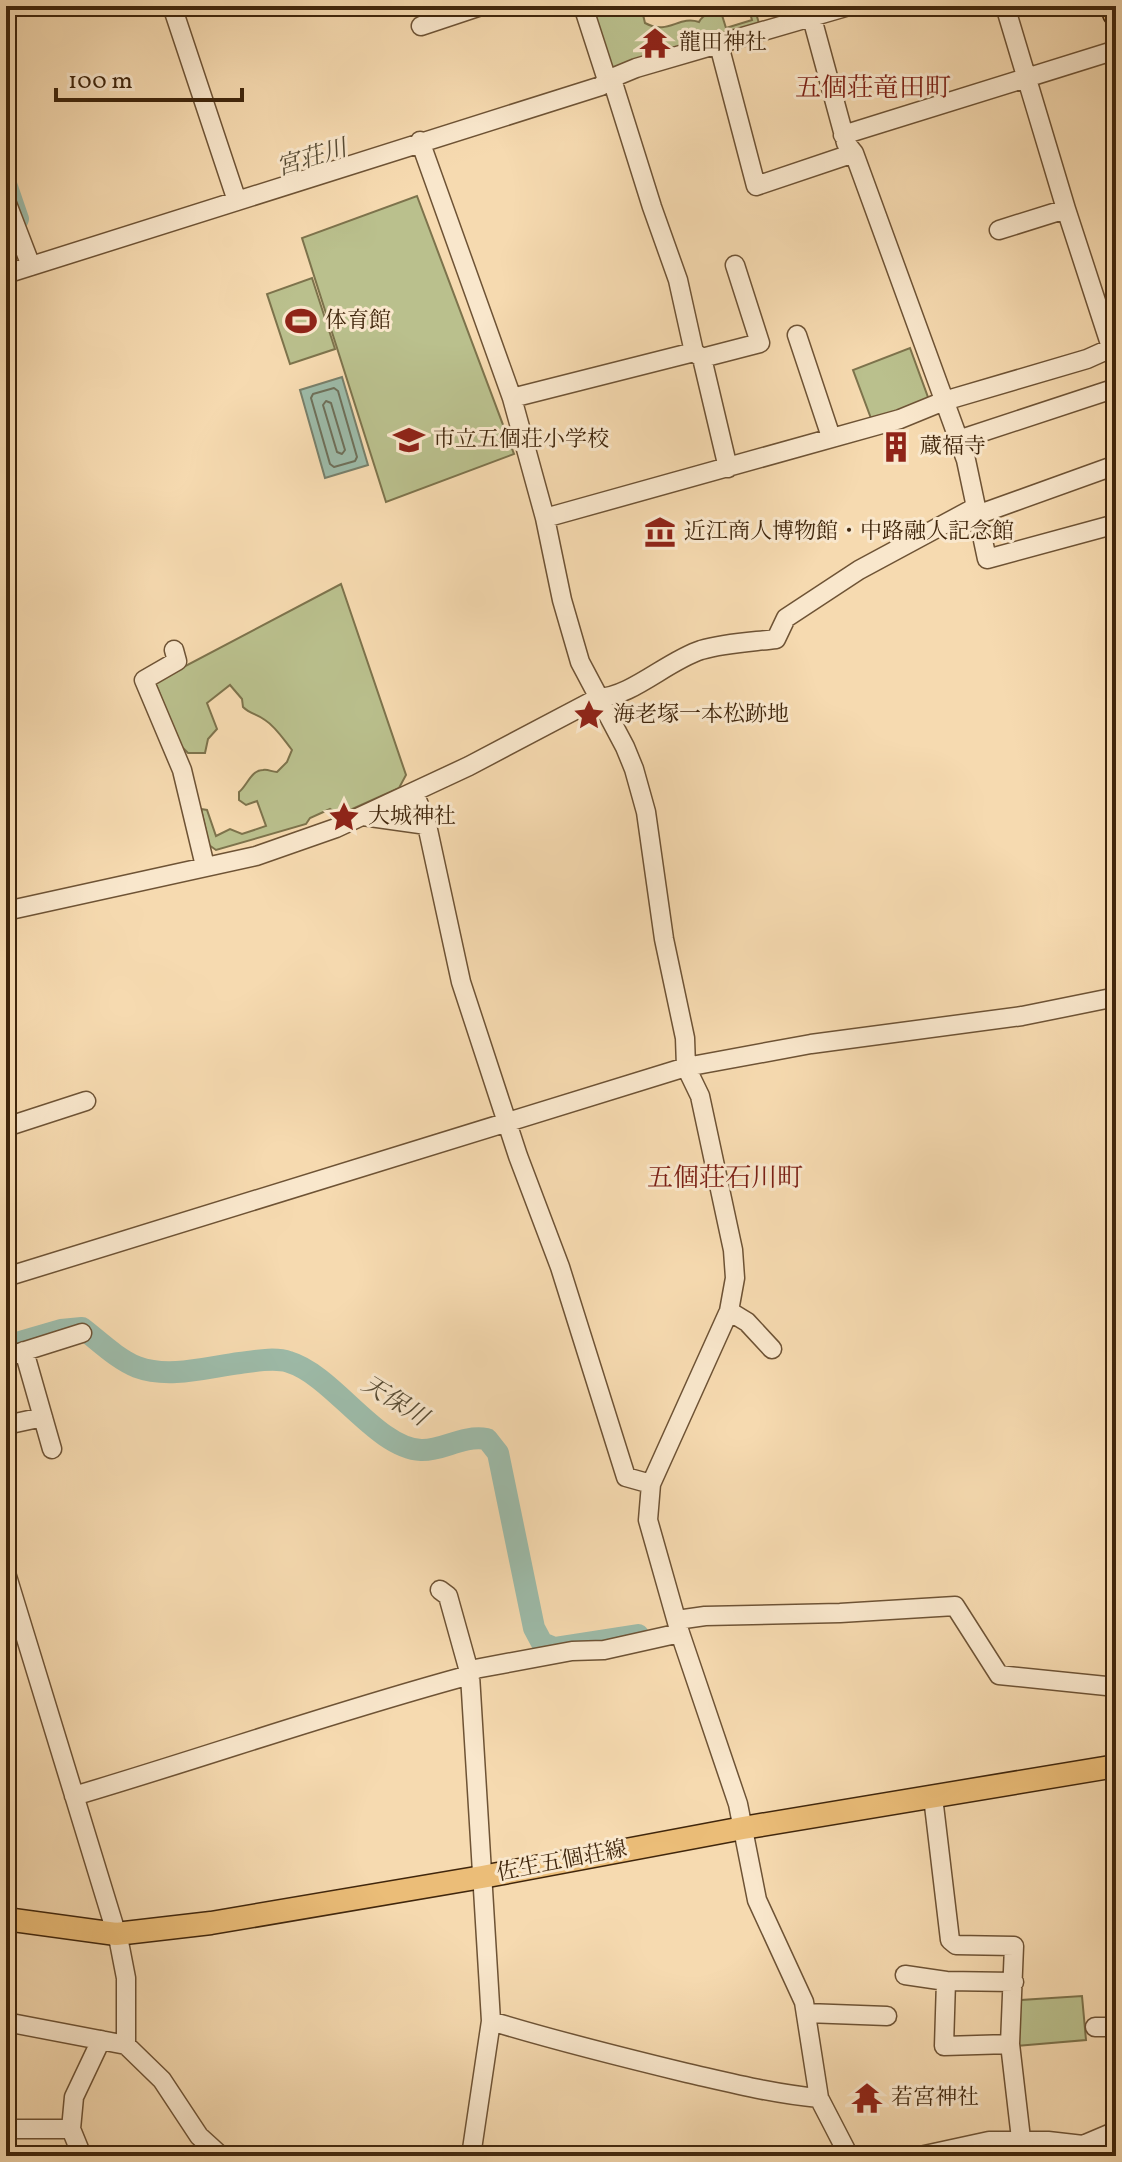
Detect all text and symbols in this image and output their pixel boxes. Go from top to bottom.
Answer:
temple icon: 龍田神社 [638,26,672,60]
place label: 龍田神社 [679,28,767,59]
scale bar [56,52,242,102]
text: 100 m [68,65,133,99]
district label: 五個荘竜田町 [795,71,951,107]
water label: 宮荘川 [273,131,354,186]
sports icon: 体育館 [284,304,318,338]
place label: 体育館 [325,306,391,337]
school or university icon: 市立五個荘小学校 [392,423,426,457]
place label: 市立五個荘小学校 [433,425,609,456]
building icon: 蔵福寺 [879,430,913,464]
place label: 蔵福寺 [920,432,986,463]
museum icon: 近江商人博物館・中路融人記念館 [643,515,677,549]
place label: 近江商人博物館・中路融人記念館 [684,517,1014,548]
place icon: 海老塚一本松跡地 [572,698,606,732]
place label: 海老塚一本松跡地 [613,700,789,731]
place icon: 大城神社 [327,800,361,834]
place label: 大城神社 [368,802,456,833]
district label: 五個荘石川町 [647,1161,803,1197]
water label: 天保川 [354,1369,436,1437]
street label: 佐生五個荘線 [494,1834,630,1890]
temple icon: 若宮神社 [850,2081,884,2115]
place label: 若宮神社 [891,2083,979,2114]

